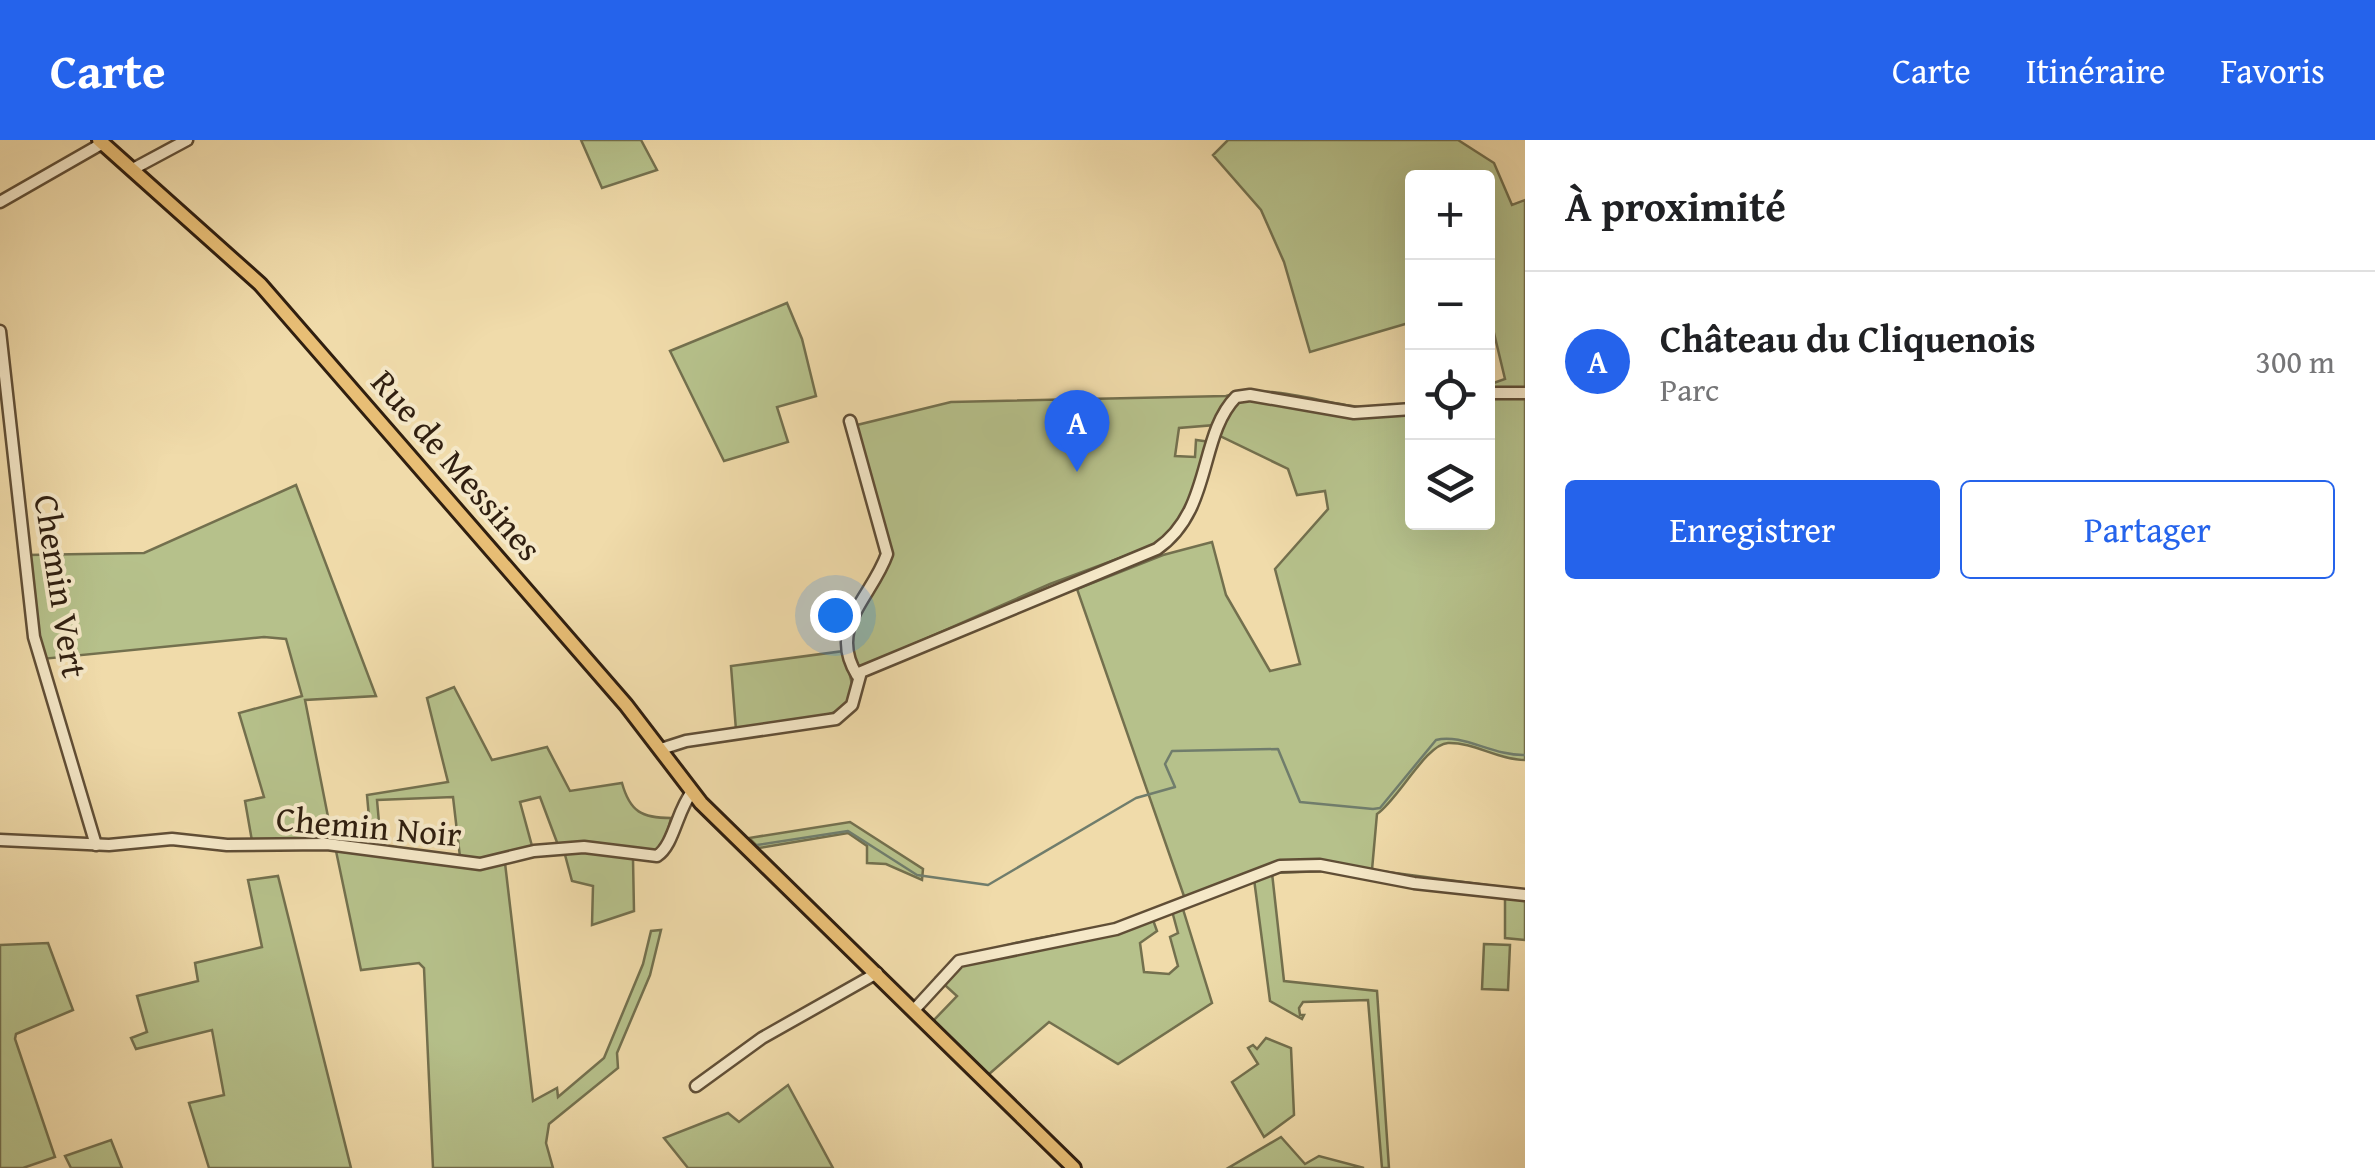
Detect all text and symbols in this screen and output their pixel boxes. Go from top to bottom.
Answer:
text: Carte [50,35,166,106]
text: Carte [1892,45,1971,96]
text: Itinéraire [2026,45,2166,96]
text: Favoris [2221,45,2325,96]
map controls [1405,170,1495,530]
button: + [1405,170,1495,260]
text: À proximité [1565,175,1786,236]
button: − [1405,260,1495,350]
text: Château du Cliquenois [1660,310,2036,366]
text: A [1587,338,1608,385]
text: 300 m [2256,338,2335,385]
button: locate [1405,350,1495,440]
street label: Rue de Messines [359,358,555,572]
text: Parc [1660,366,1719,413]
pin: A [1044,390,1110,472]
button: layers [1405,440,1495,530]
button: Enregistrer [1565,480,1940,579]
button: Partager [1960,480,2335,579]
street label: Chemin Vert [21,491,101,681]
your location [810,590,861,641]
street label: Chemin Noir [274,792,464,860]

